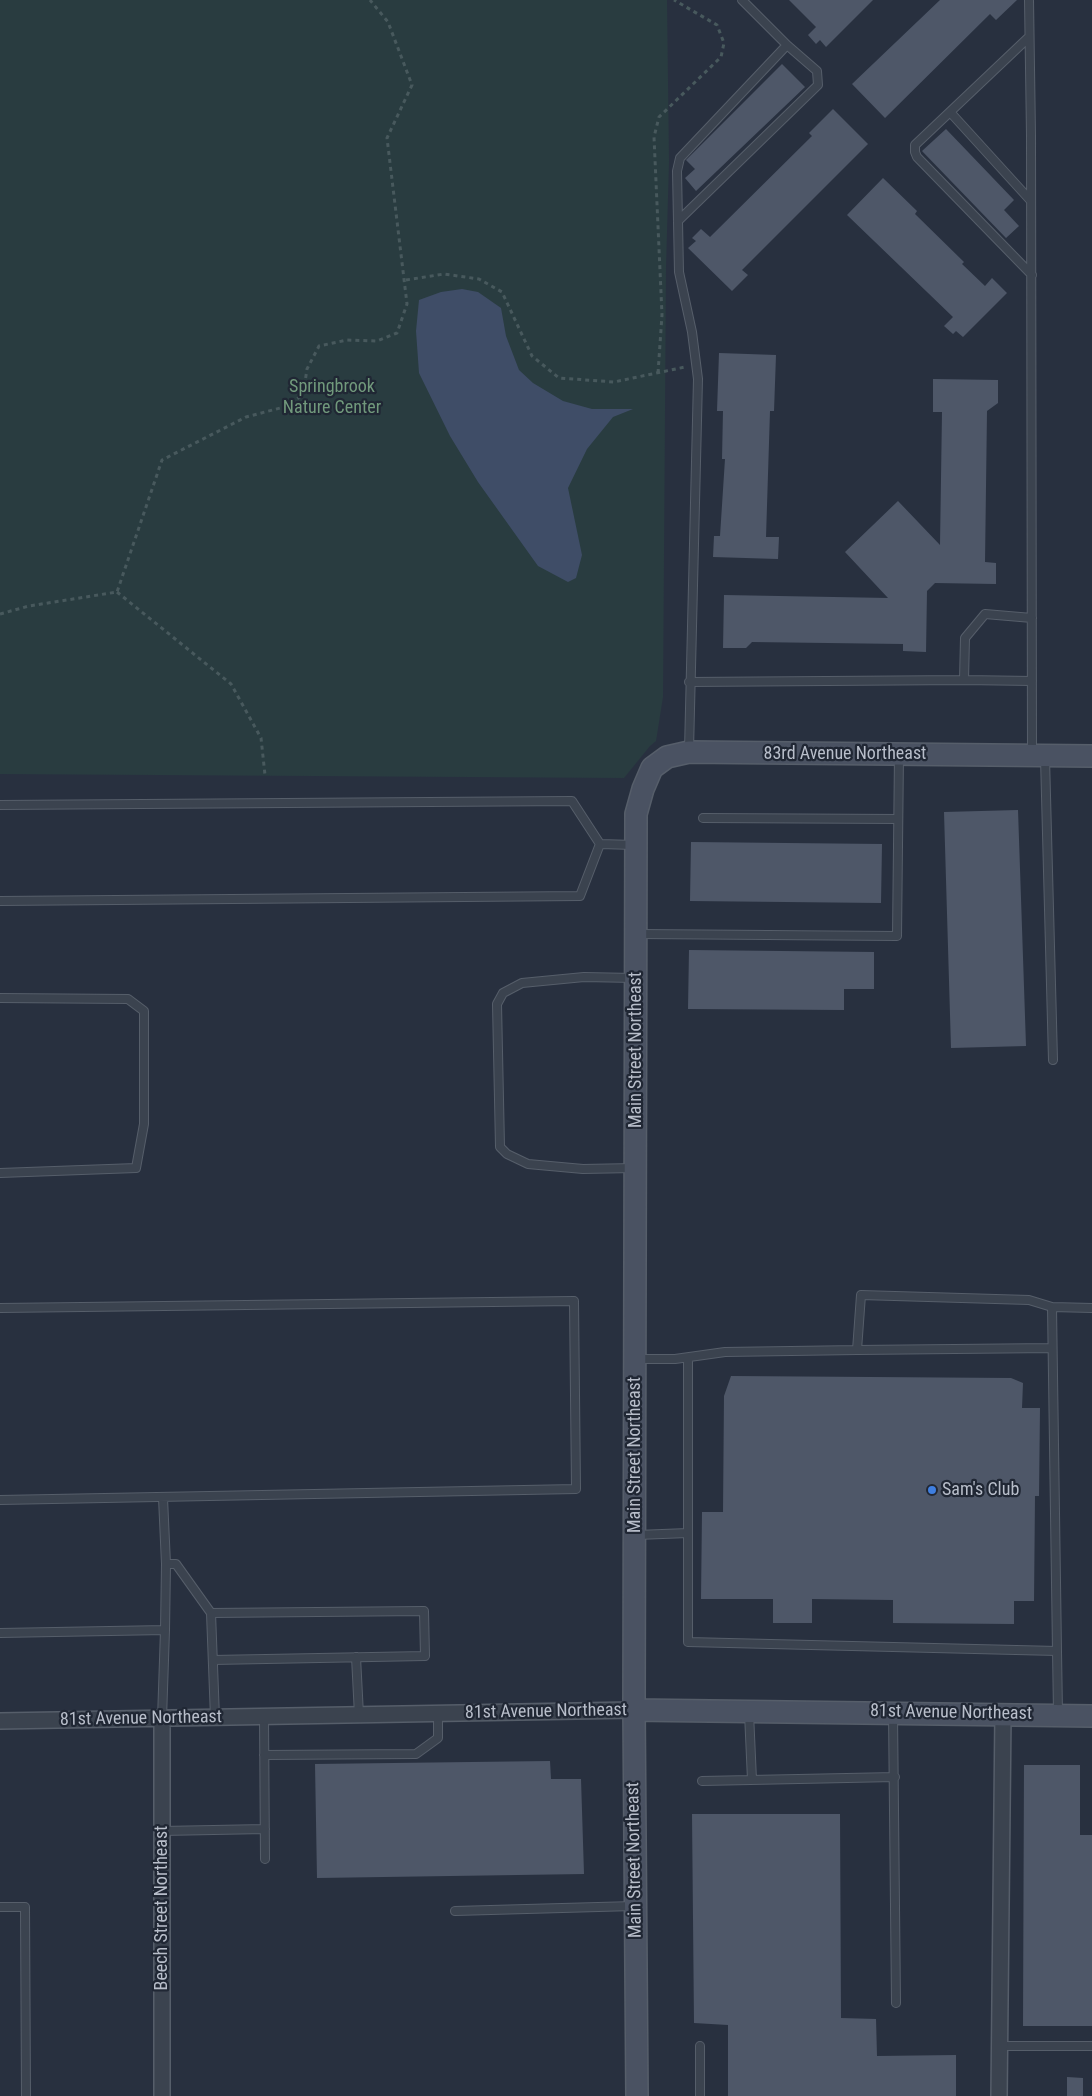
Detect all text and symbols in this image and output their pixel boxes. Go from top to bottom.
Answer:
park label: Springbrook Nature Center [283,376,381,418]
street label: 83rd Avenue Northeast [764,743,926,765]
street label: Main Street Northeast [625,972,647,1128]
street label: Main Street Northeast [624,1377,646,1533]
place label: Sam's Club [942,1479,1019,1501]
marker: Sam's Club [926,1484,938,1496]
street label: 81st Avenue Northeast [465,1700,627,1724]
street label: 81st Avenue Northeast [870,1701,1032,1725]
street label: 81st Avenue Northeast [60,1707,222,1731]
street label: Main Street Northeast [623,1782,647,1938]
street label: Beech Street Northeast [151,1826,173,1990]

